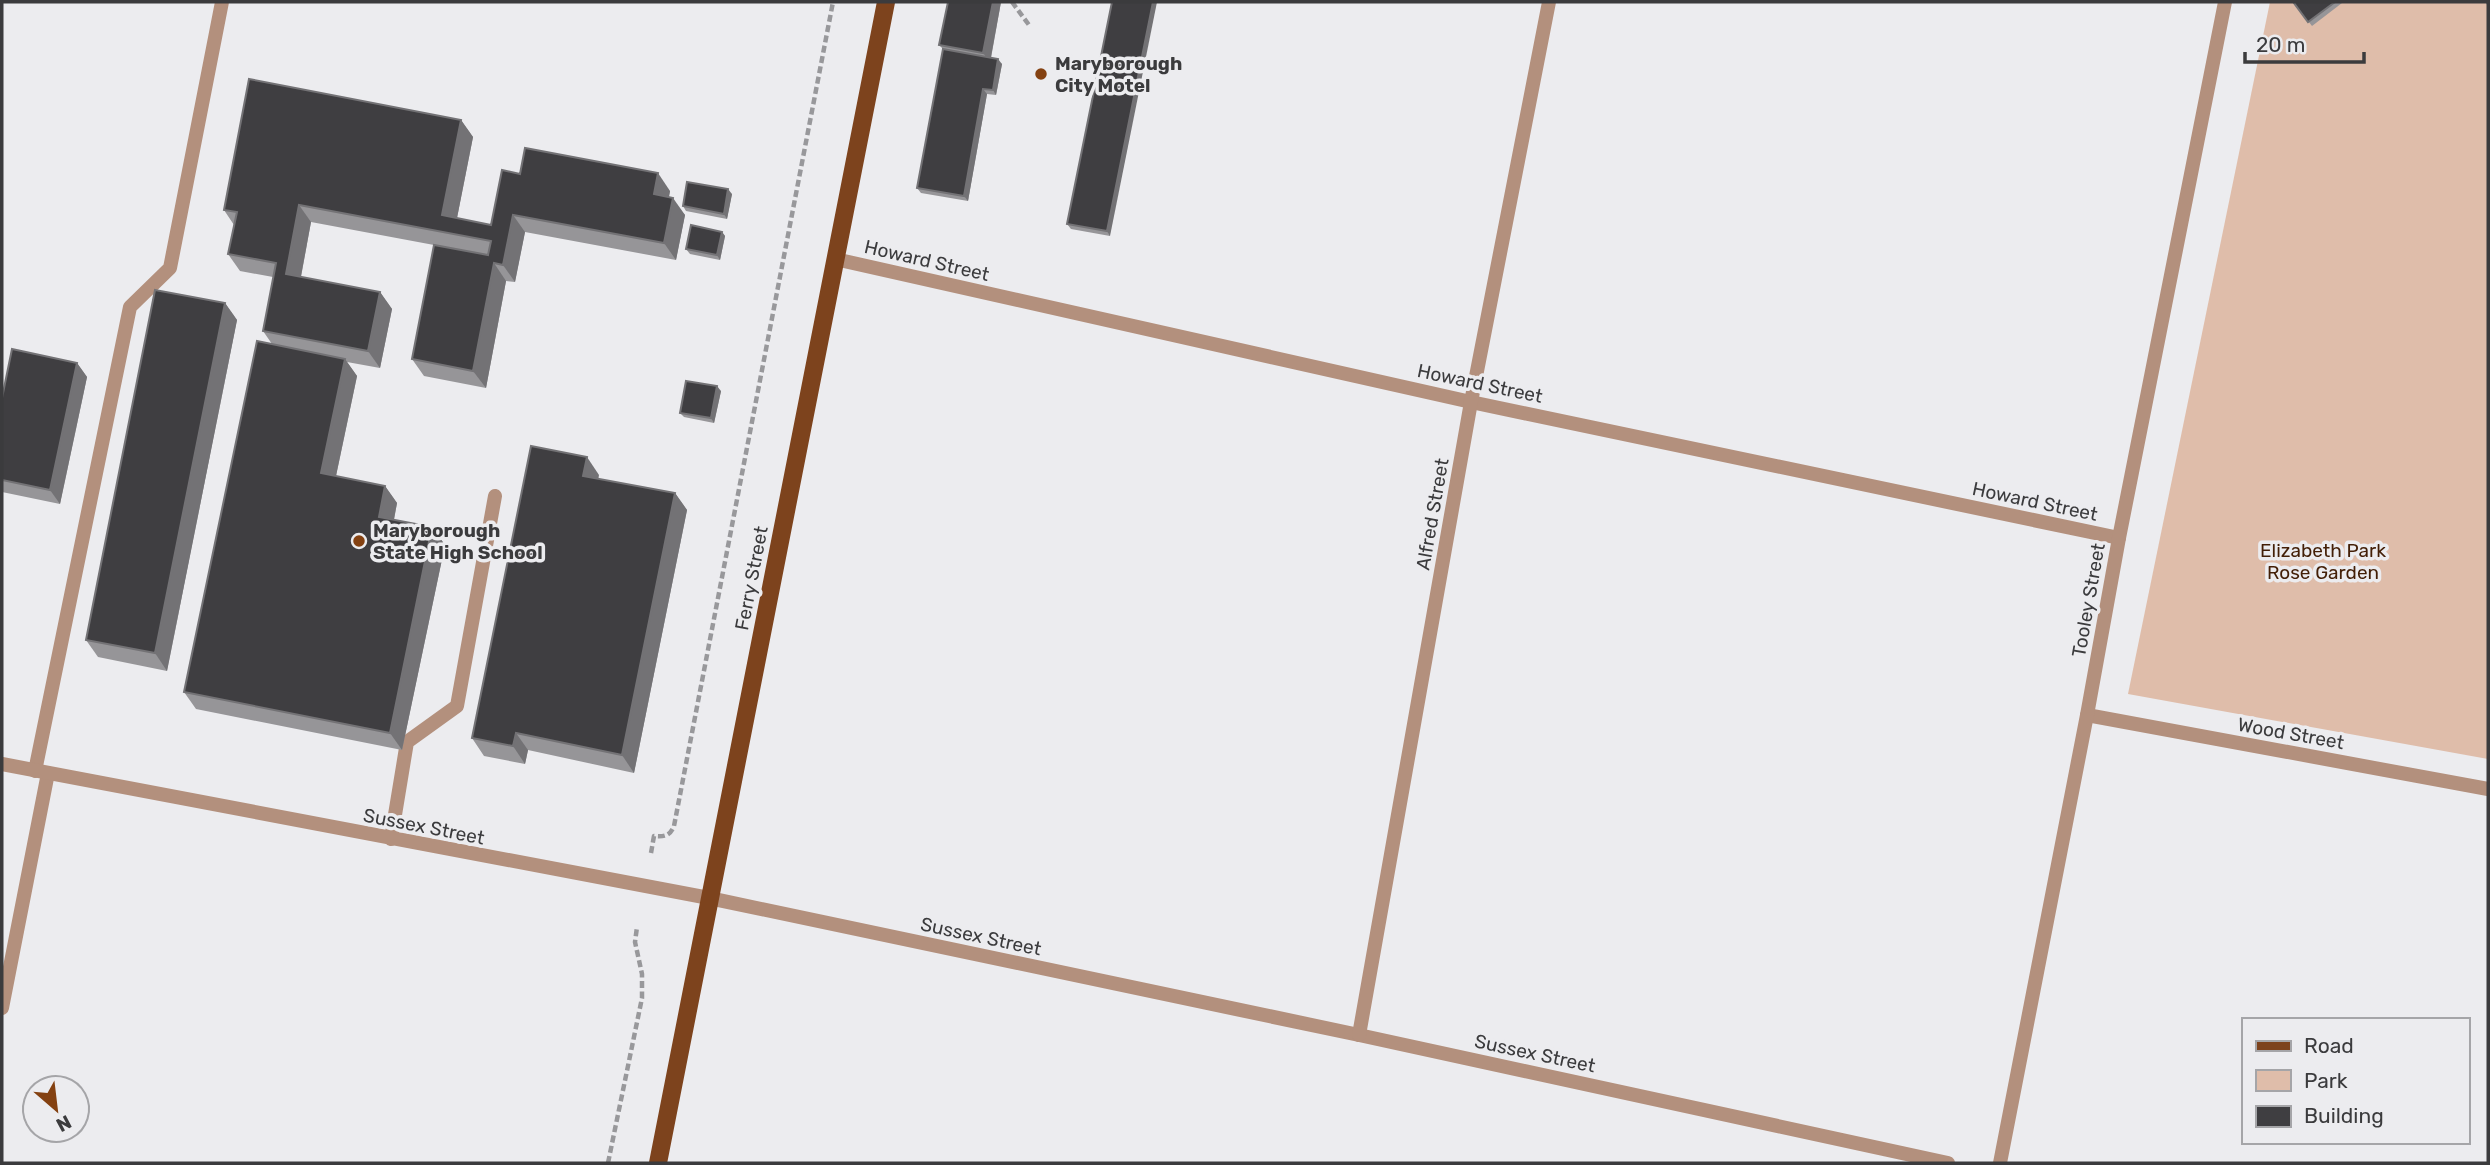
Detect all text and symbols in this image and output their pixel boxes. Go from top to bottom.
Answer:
scale bar [2245,21,2364,65]
text: 20 m [2256,32,2305,57]
place label: Maryborough City Motel [1055,52,1182,97]
marker: Maryborough City Motel [1033,66,1049,82]
street label: Howard Street [862,235,992,286]
street label: Howard Street [1415,359,1545,408]
street label: Alfred Street [1411,456,1454,572]
street label: Howard Street [1970,477,2100,526]
place label: Maryborough State High School [373,519,543,564]
street label: Ferry Street [730,524,773,632]
marker: Maryborough State High School [351,533,367,549]
park label: Elizabeth Park Rose Garden [2260,539,2386,584]
street label: Tooley Street [2067,541,2110,659]
street label: Wood Street [2236,713,2346,754]
street label: Sussex Street [361,803,487,850]
street label: Sussex Street [918,912,1044,961]
legend [2242,1018,2469,1144]
street label: Sussex Street [1472,1029,1598,1078]
text: Road [2304,1033,2354,1058]
text: Park [2304,1068,2348,1093]
north arrow [21,1074,91,1144]
text: Building [2304,1103,2384,1128]
text: N [52,1110,75,1137]

